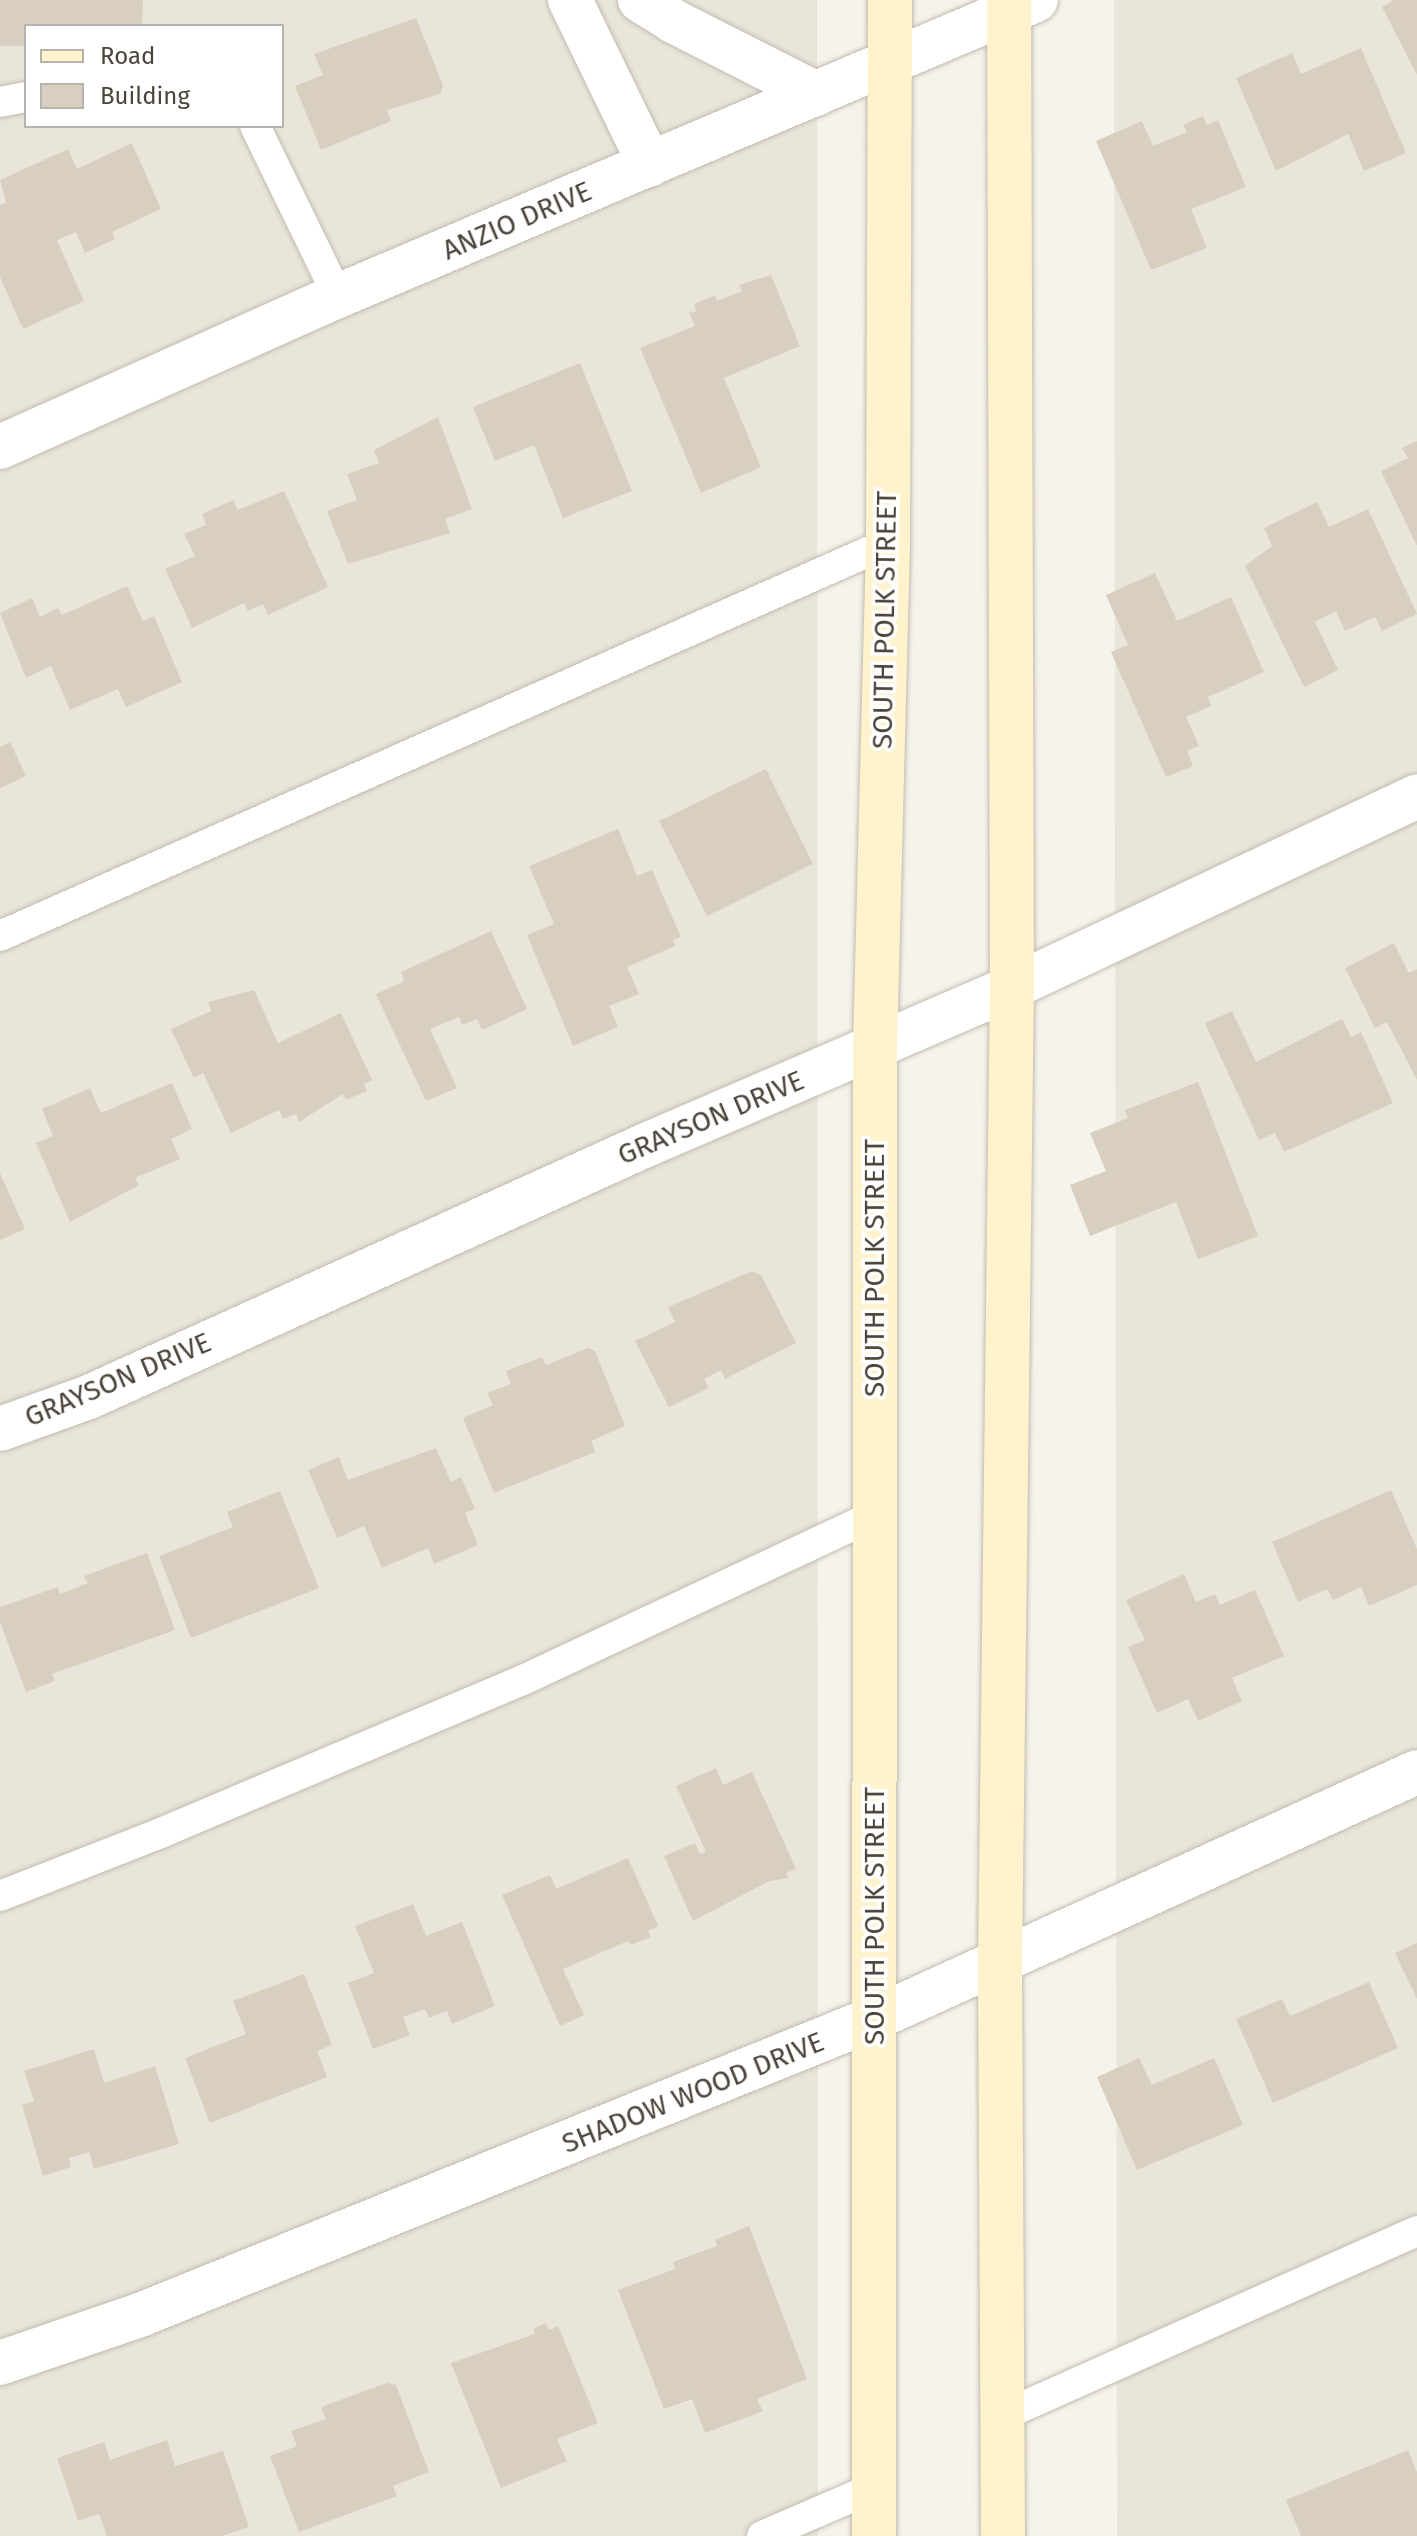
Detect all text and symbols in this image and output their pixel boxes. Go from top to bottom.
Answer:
legend [24,24,284,128]
text: Road [100,42,155,70]
text: Building [100,82,190,110]
street label: ANZIO DRIVE [437,175,597,267]
street label: SOUTH POLK STREET [866,491,904,749]
street label: GRAYSON DRIVE [613,1064,809,1172]
street label: SOUTH POLK STREET [858,1139,892,1397]
street label: GRAYSON DRIVE [20,1326,216,1434]
street label: SOUTH POLK STREET [858,1787,892,2045]
street label: SHADOW WOOD DRIVE [557,2025,829,2161]

